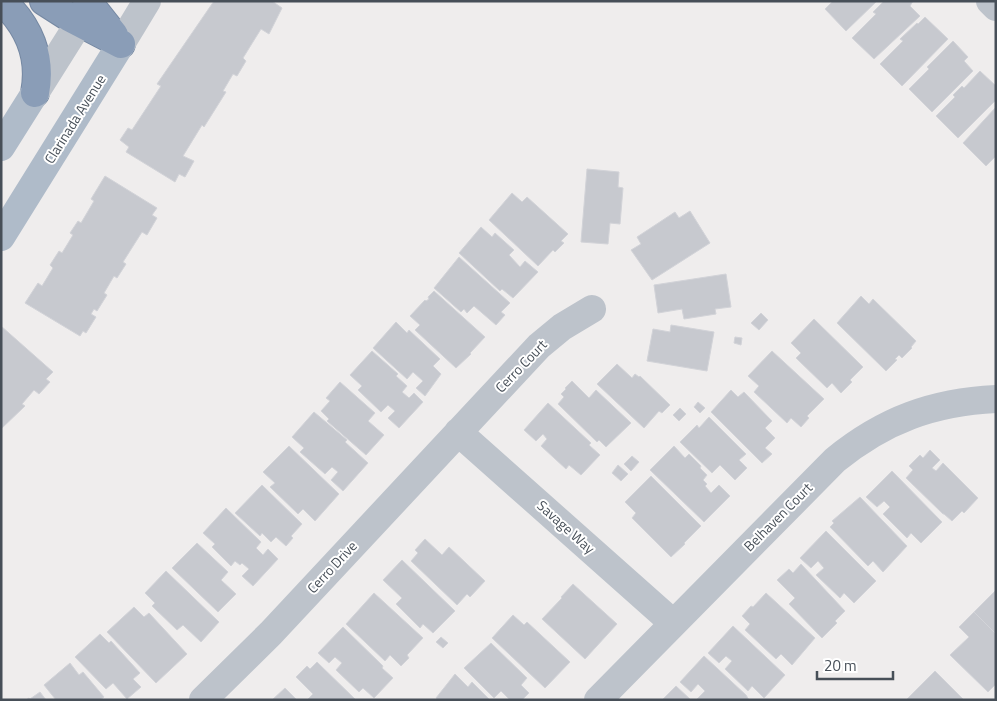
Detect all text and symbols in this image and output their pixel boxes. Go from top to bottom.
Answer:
street label: Clarinada Avenue [39,70,110,167]
street label: Cerro Court [490,334,551,397]
street label: Belhaven Court [738,477,817,556]
street label: Savage Way [533,495,600,558]
street label: Cerro Drive [302,536,362,598]
scale bar [817,648,893,680]
text: 20 m [824,654,857,677]

